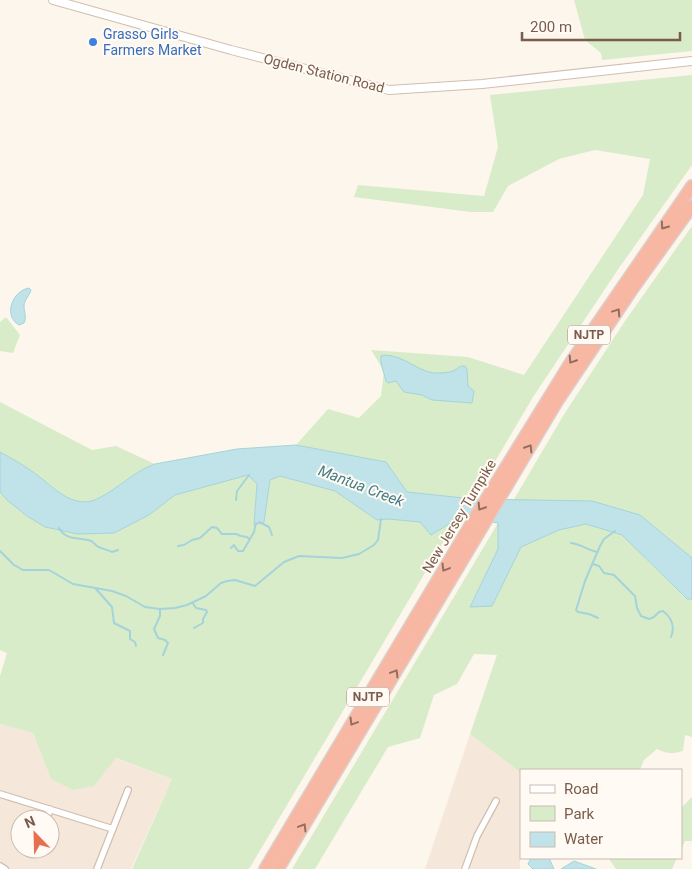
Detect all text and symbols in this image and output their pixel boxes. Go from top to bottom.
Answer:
scale bar [522,10,680,42]
text: 200 m [530,18,572,36]
place label: Grasso Girls Farmers Market [103,26,202,58]
marker: Grasso Girls Farmers Market [87,36,99,48]
street label: Ogden Station Road [262,50,386,96]
one-way arrow [661,220,670,230]
one-way arrow [611,308,620,318]
road number: NJTP [568,326,610,344]
one-way arrow [569,354,578,364]
one-way arrow [522,445,532,454]
street label: New Jersey Turnpike [419,456,499,576]
water label: Mantua Creek [316,461,407,511]
one-way arrow [478,501,488,510]
one-way arrow [442,562,452,571]
one-way arrow [389,669,399,678]
road number: NJTP [347,688,389,706]
one-way arrow [349,717,359,726]
legend [520,769,682,859]
text: Road [564,780,598,798]
text: Park [564,805,595,823]
north arrow [10,809,60,859]
text: N [22,813,38,831]
one-way arrow [296,824,306,833]
text: Water [564,830,603,848]

